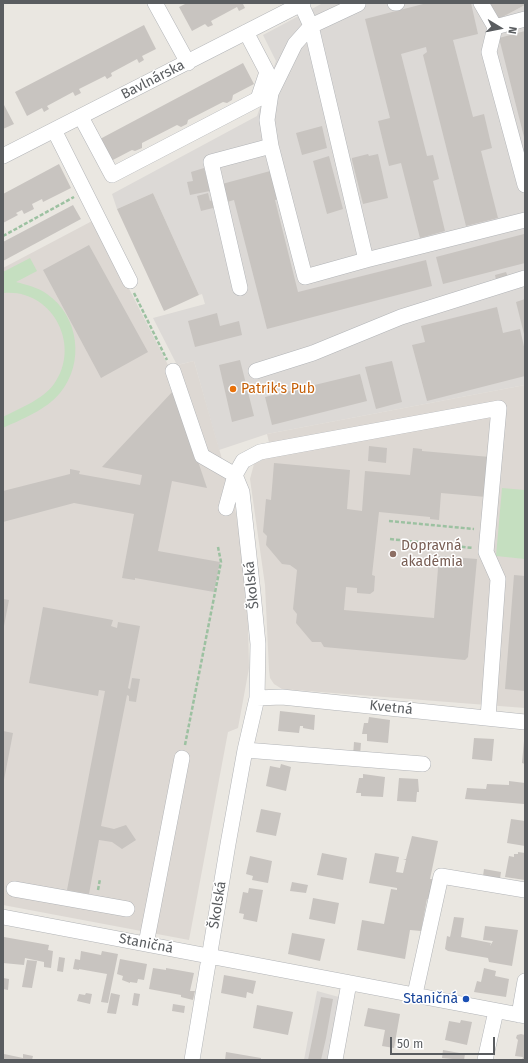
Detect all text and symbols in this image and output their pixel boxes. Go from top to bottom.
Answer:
north arrow [480,8,520,48]
text: N [505,25,519,35]
street label: Bavlnárska [118,57,188,103]
place label: Patrik's Pub [241,381,315,397]
marker: Patrik's Pub [228,384,238,394]
place label: Dopravná akadémia [401,538,463,570]
marker: Dopravná akadémia [388,549,398,559]
street label: Školská [241,560,263,610]
street label: Kvetná [369,697,413,719]
street label: Školská [206,880,230,930]
street label: Staničná [117,931,175,957]
place label: Staničná [403,991,458,1007]
marker: Staničná [461,994,471,1004]
scale bar [392,1029,497,1055]
text: 50 m [397,1037,423,1051]

